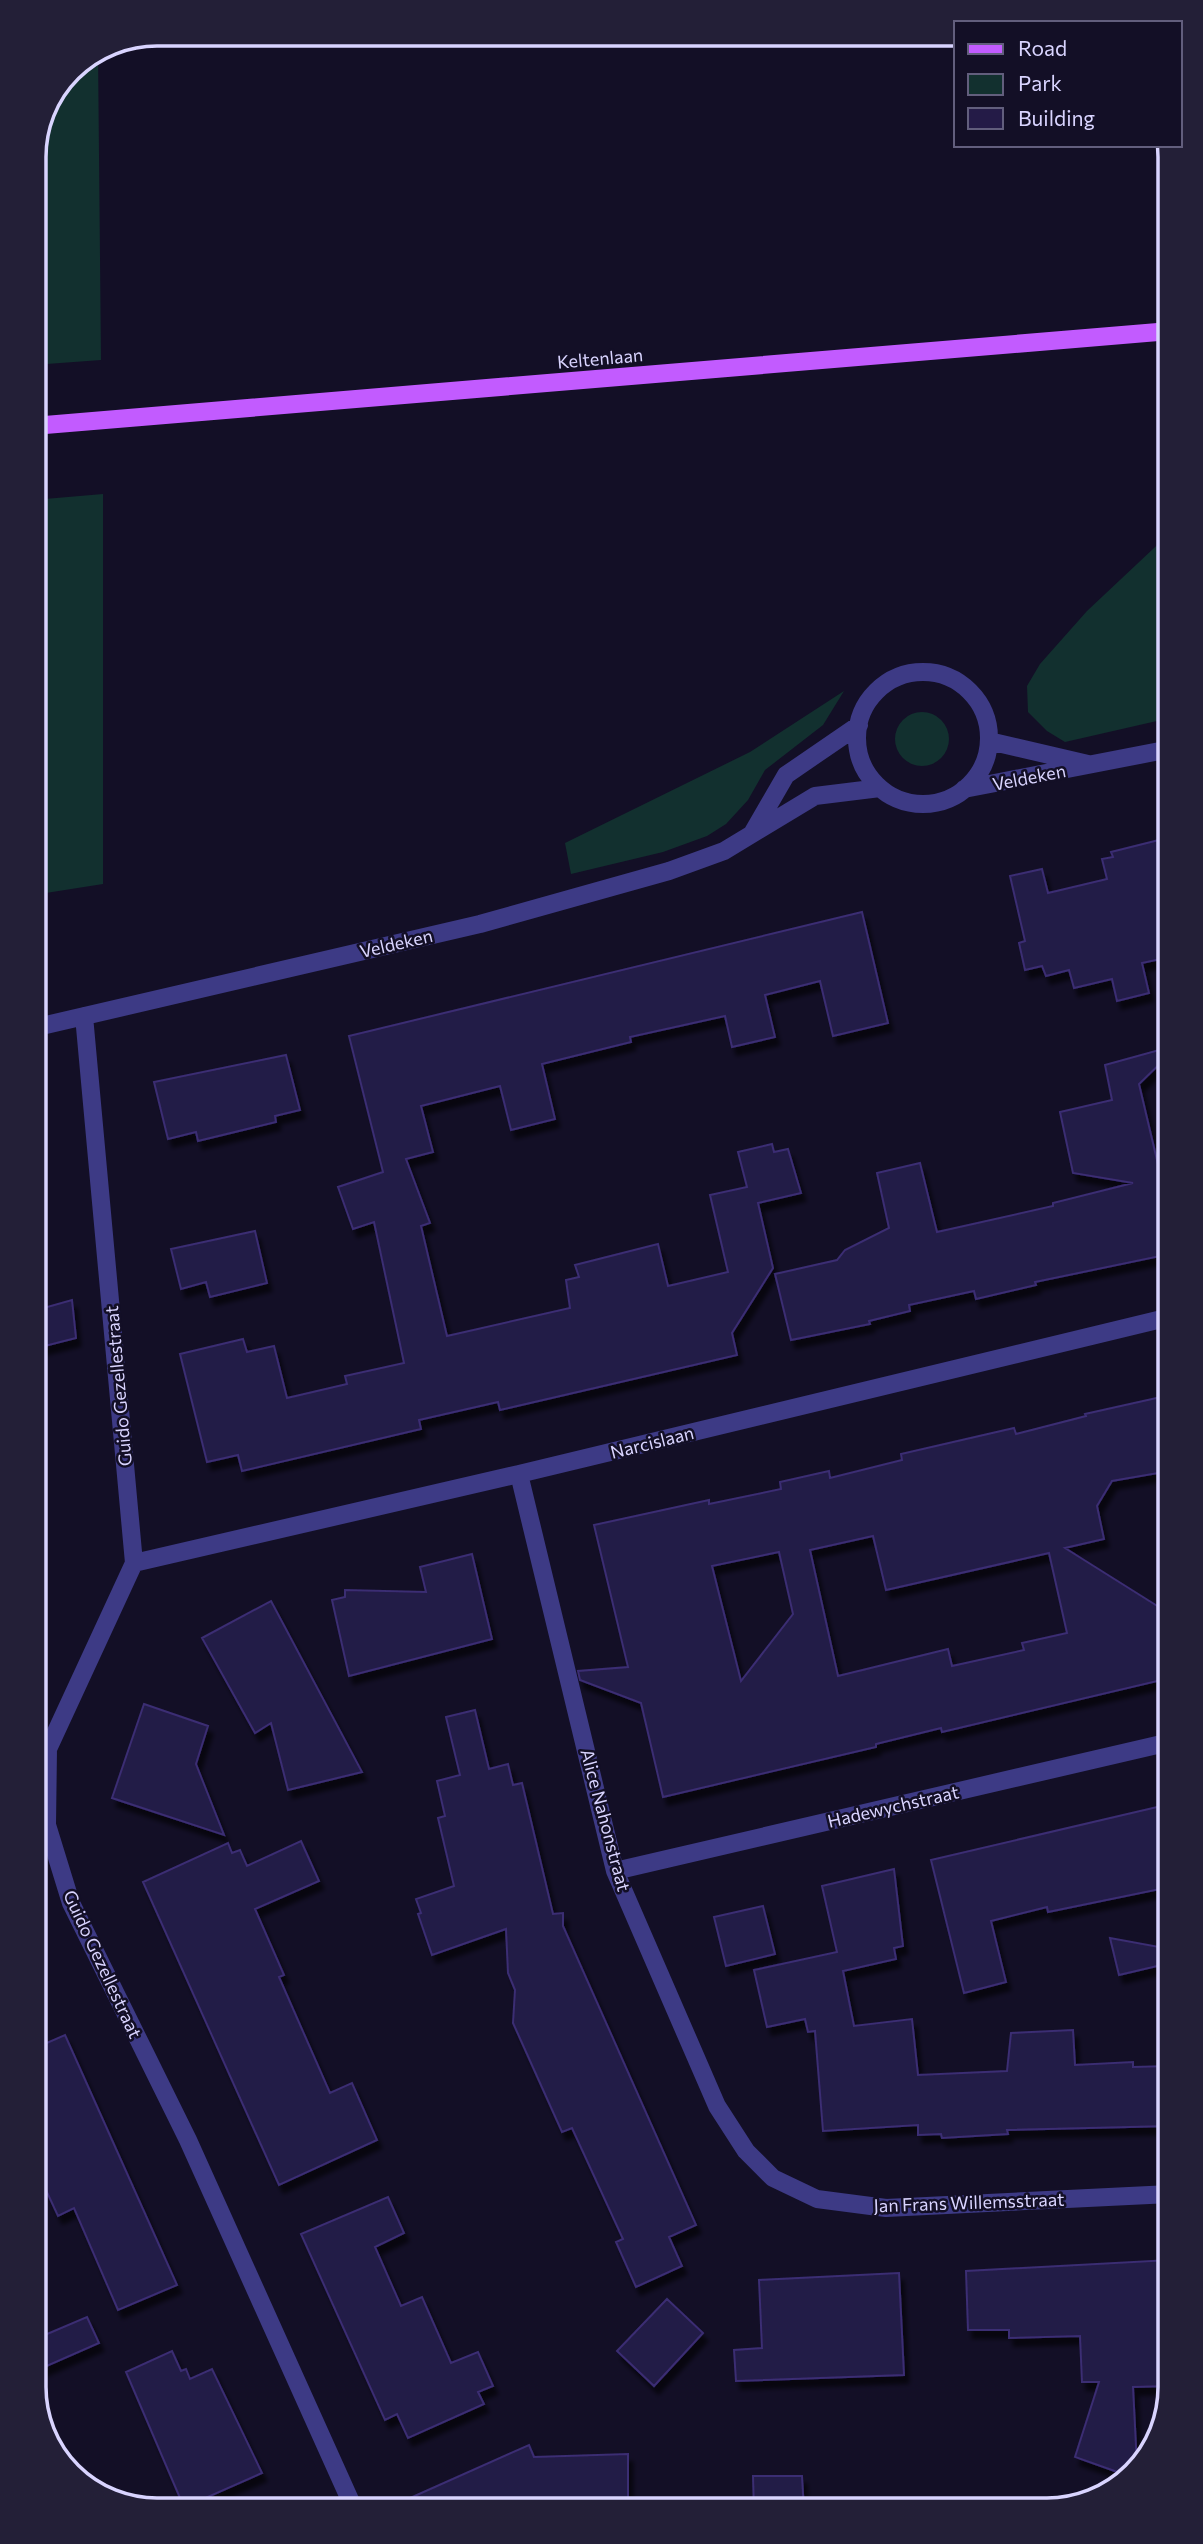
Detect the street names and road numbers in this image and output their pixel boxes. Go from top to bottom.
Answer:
street label: Keltenlaan [556,343,644,373]
street label: Veldeken [990,759,1068,795]
street label: Veldeken [357,924,435,962]
street label: Guido Gezellestraat [100,1305,136,1467]
street label: Narcislaan [608,1421,696,1463]
street label: Alice Nahonstraat [576,1746,636,1894]
street label: Hadewychstraat [825,1780,961,1832]
street label: Guido Gezellestraat [59,1886,147,2042]
street label: Jan Frans Willemsstraat [873,2188,1065,2216]

